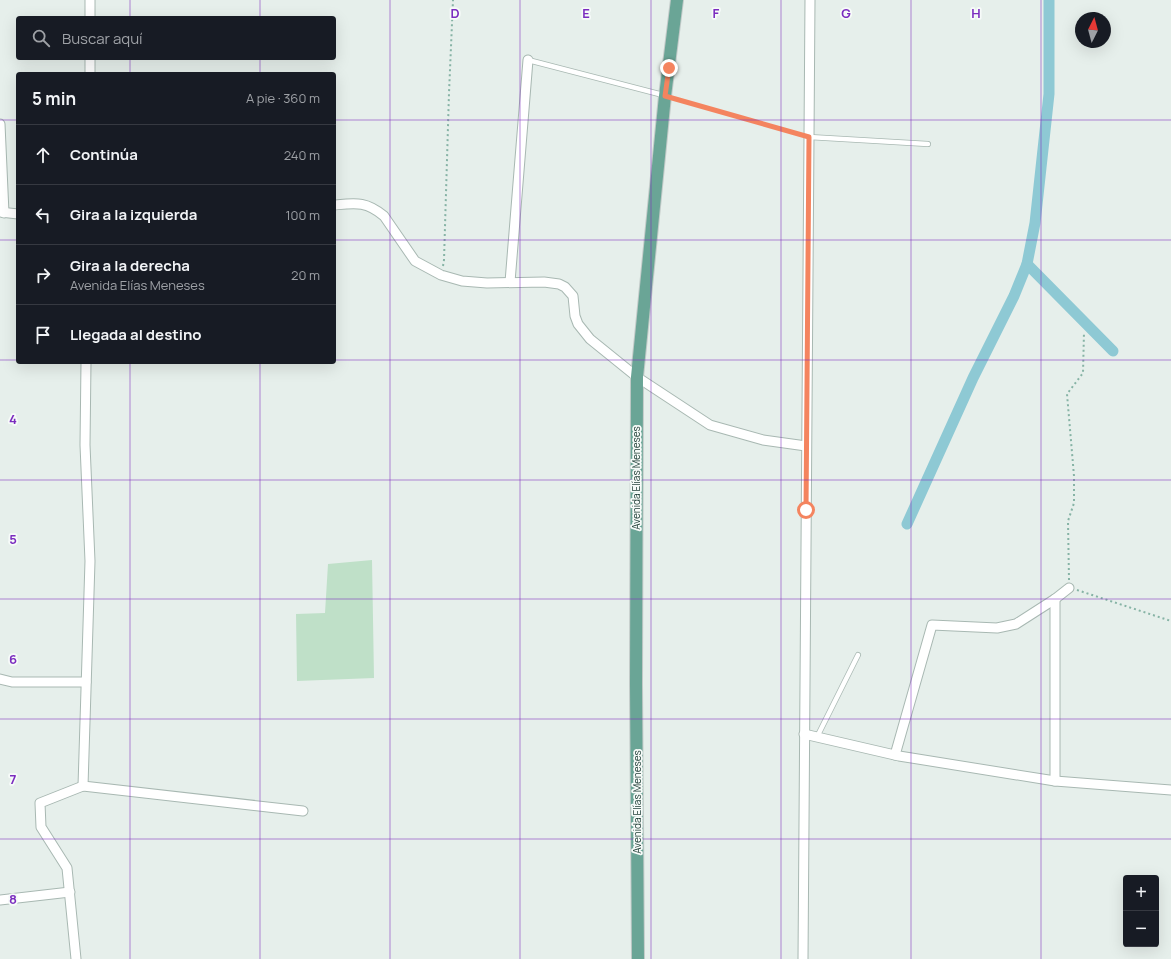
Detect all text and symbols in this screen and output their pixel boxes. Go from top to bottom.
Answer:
text: D [450,4,460,22]
text: E [582,4,590,22]
text: F [713,4,720,22]
text: G [841,4,851,22]
text: H [971,4,981,22]
north arrow [1075,12,1111,48]
search box [16,16,336,60]
icon: search [30,27,52,49]
text: Buscar aquí [62,28,143,49]
route end [660,59,678,77]
text: 5 min [32,87,76,110]
text: A pie · 360 m [246,89,320,107]
icon: ahead [32,144,54,166]
text: Continúa [70,144,138,165]
text: 240 m [284,146,320,164]
icon: left [32,204,54,226]
text: Gira a la izquierda [70,204,197,225]
text: 100 m [285,206,320,224]
text: Gira a la derecha [70,255,190,276]
icon: right [32,264,54,286]
text: 20 m [291,266,320,284]
text: Avenida Elías Meneses [70,276,205,294]
icon: arrive [32,324,54,346]
text: Llegada al destino [70,324,202,345]
text: 4 [9,410,17,428]
street label: Avenida Elías Meneses [629,426,643,530]
route start [797,501,815,519]
text: 5 [9,530,17,548]
text: 6 [9,650,17,668]
street label: Avenida Elías Meneses [630,750,644,854]
text: 7 [10,770,17,788]
map controls [1123,875,1159,947]
button: + [1123,875,1159,911]
text: 8 [9,890,17,908]
button: − [1123,911,1159,947]

